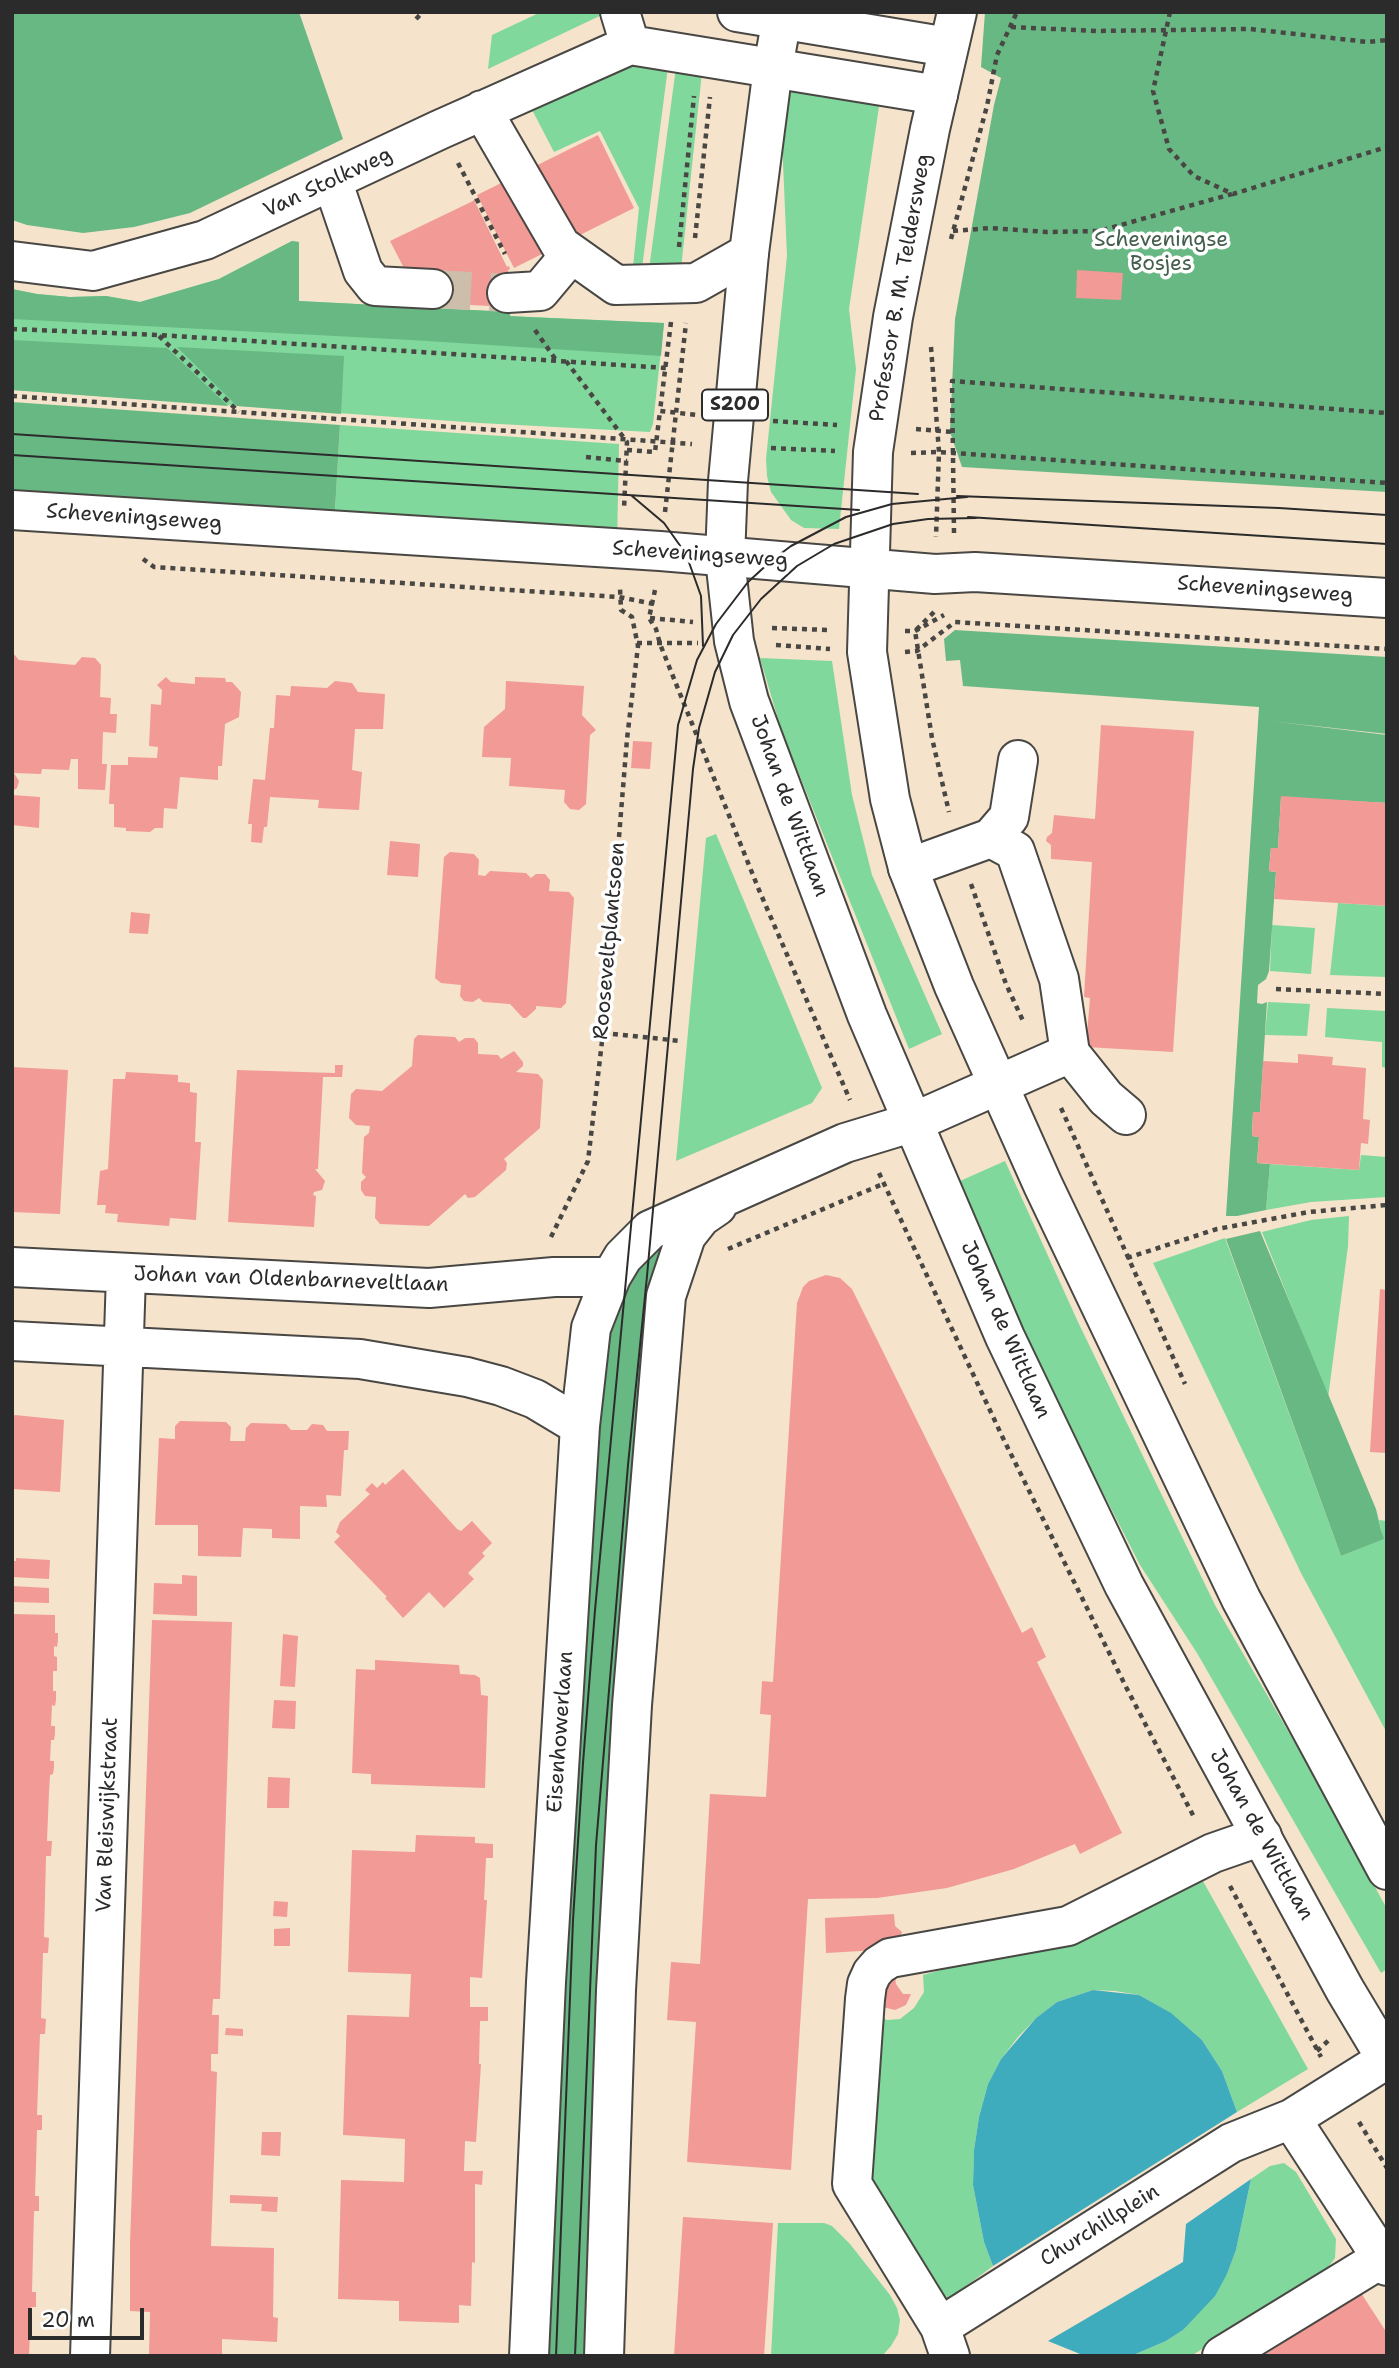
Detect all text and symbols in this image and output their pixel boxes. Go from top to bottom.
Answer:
street label: Van Stolkweg [260,142,396,224]
street label: Professor B. M. Teldersweg [865,152,937,424]
park label: Scheveningse Bosjes [1094,228,1228,278]
road number: S200 [702,390,768,420]
street label: Scheveningseweg [45,499,223,537]
street label: Scheveningseweg [611,536,789,574]
street label: Scheveningseweg [1176,571,1354,609]
street label: Johan de Wittlaan [744,712,834,900]
street label: Rooseveltplantsoen [589,841,631,1041]
street label: Johan de Wittlaan [955,1237,1055,1423]
street label: Johan van Oldenbarneveltlaan [133,1262,449,1298]
street label: Eisenhowerlaan [543,1650,579,1814]
street label: Van Bleiswijkstraat [92,1717,124,1913]
street label: Johan de Wittlaan [1204,1745,1318,1925]
street label: Churchillplein [1036,2179,1164,2273]
scale bar [32,2294,147,2338]
text: 20 m [41,2306,95,2334]

